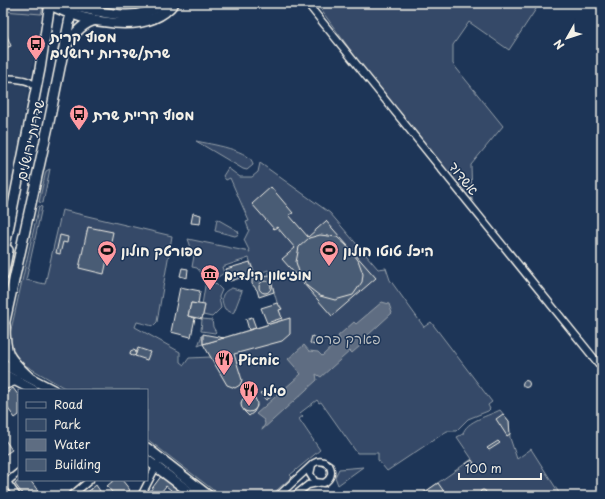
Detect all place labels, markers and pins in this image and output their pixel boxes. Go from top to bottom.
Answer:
place label: מסוף קרית שרת/שדרות ירושלים [49,26,171,63]
bus stop icon: מסוף קרית שרת/שדרות ירושלים [25,33,47,61]
bus stop icon: מסוף קריית שרת [68,103,90,131]
place label: מסוף קריית שרת [92,104,194,125]
sports icon: ספורטק חולון [96,239,118,267]
sports icon: היכל טוטו חולון [318,239,340,267]
place label: ספורטק חולון [121,240,202,261]
place label: היכל טוטו חולון [343,240,434,261]
museum icon: מוזיאון הילדים [199,263,221,291]
place label: מוזיאון הילדים [224,264,312,285]
restaurant icon: Picnic [213,348,235,376]
place label: Picnic [238,349,280,370]
restaurant icon: סילו [238,379,260,407]
place label: סילו [263,380,286,401]

